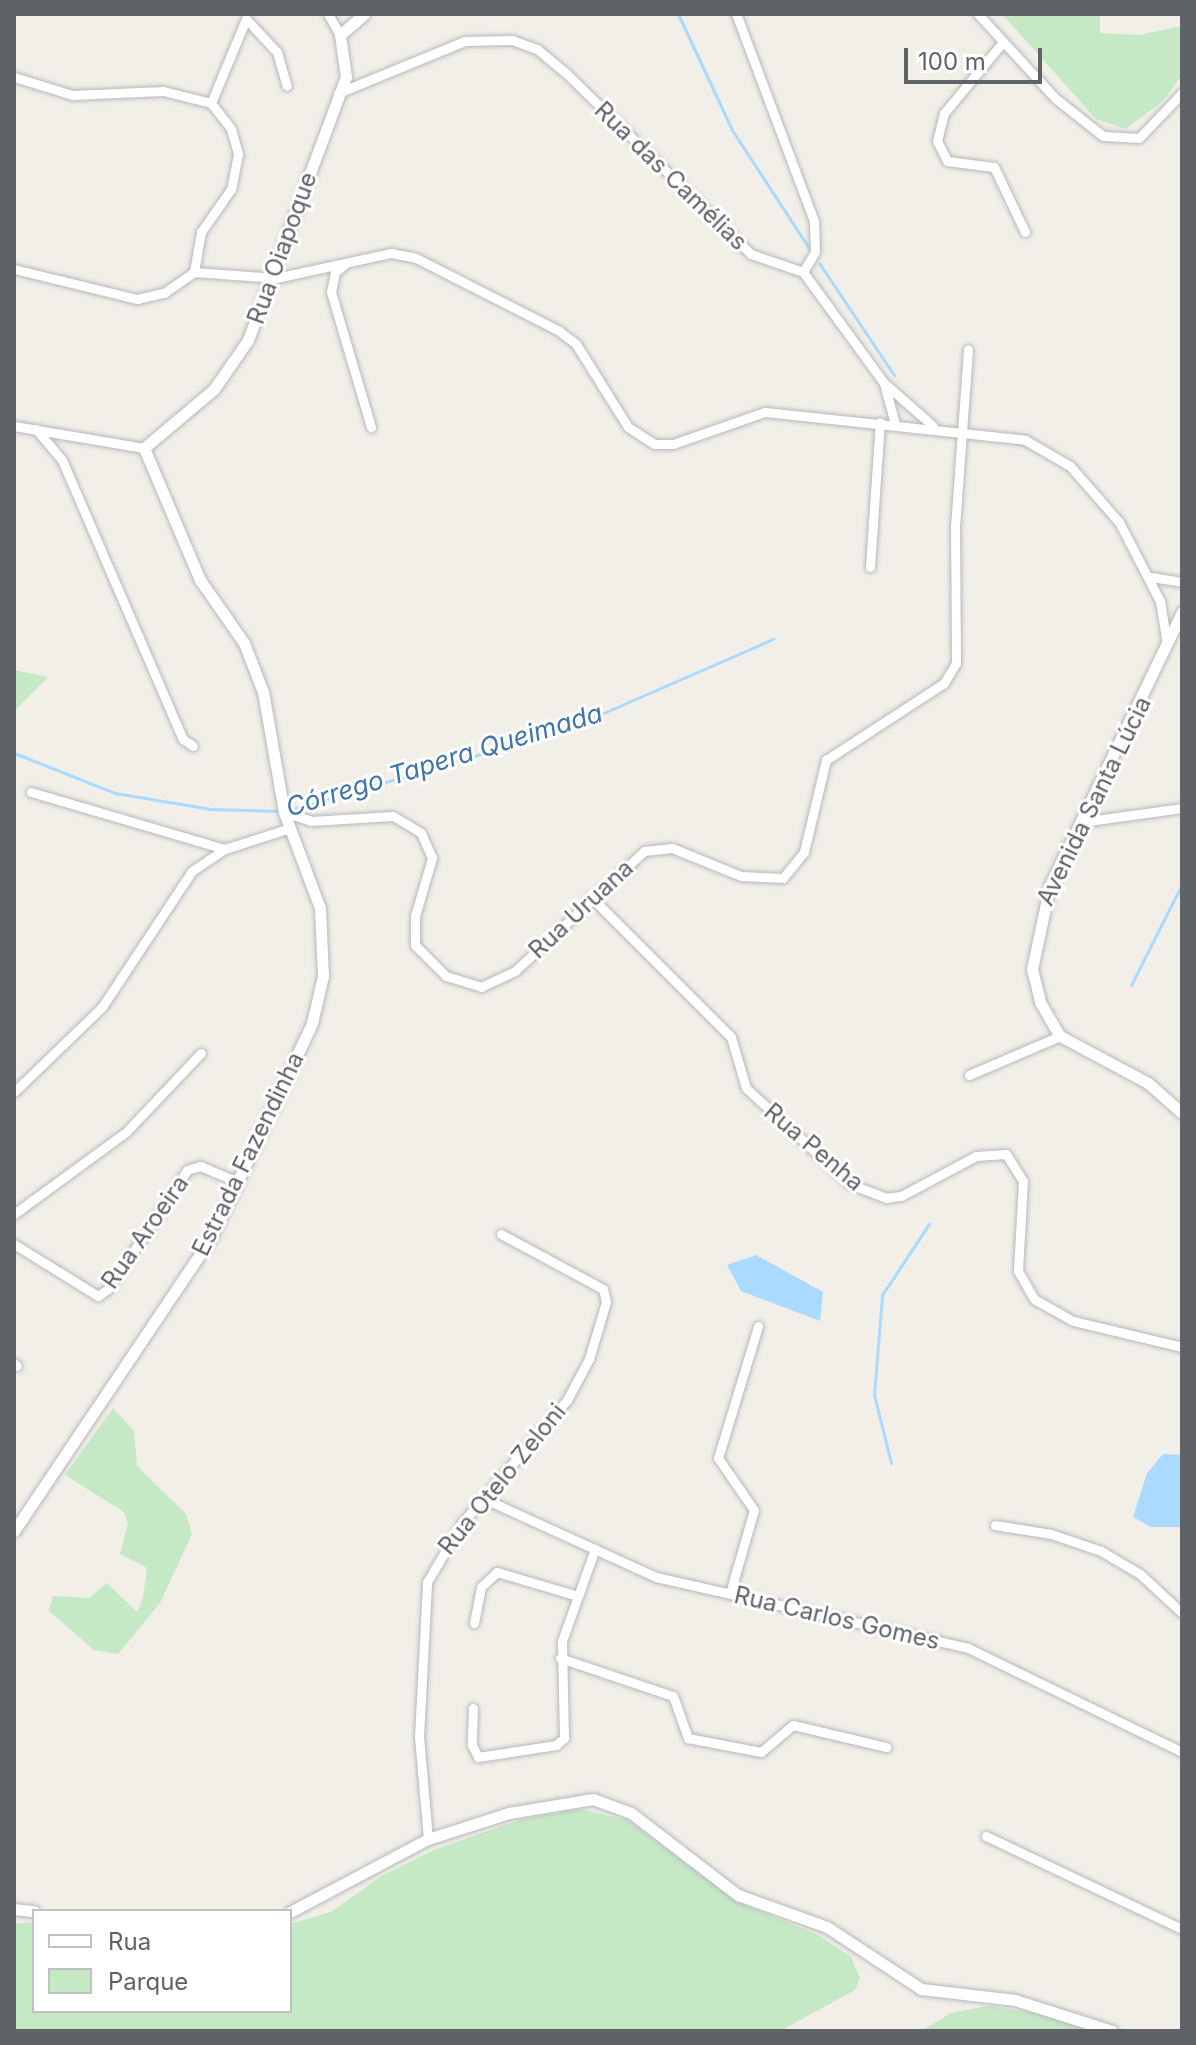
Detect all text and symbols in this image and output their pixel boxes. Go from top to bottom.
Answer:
scale bar [908,32,1046,82]
text: 100 m [918,47,986,76]
street label: Rua das Camélias [589,96,753,256]
street label: Rua Oiapoque [241,168,323,328]
street label: Avenida Santa Lúcia [1031,692,1157,910]
water label: Córrego Tapera Queimada [282,697,606,823]
street label: Rua Uruana [523,853,639,965]
street label: Estrada Fazendinha [186,1048,310,1260]
street label: Rua Penha [758,1097,870,1197]
street label: Rua Aroeira [95,1170,195,1294]
street label: Rua Otelo Zeloni [432,1398,572,1560]
street label: Rua Carlos Gomes [732,1580,942,1656]
legend [32,1909,292,2013]
text: Rua [108,1927,151,1956]
text: Parque [108,1967,188,1996]

